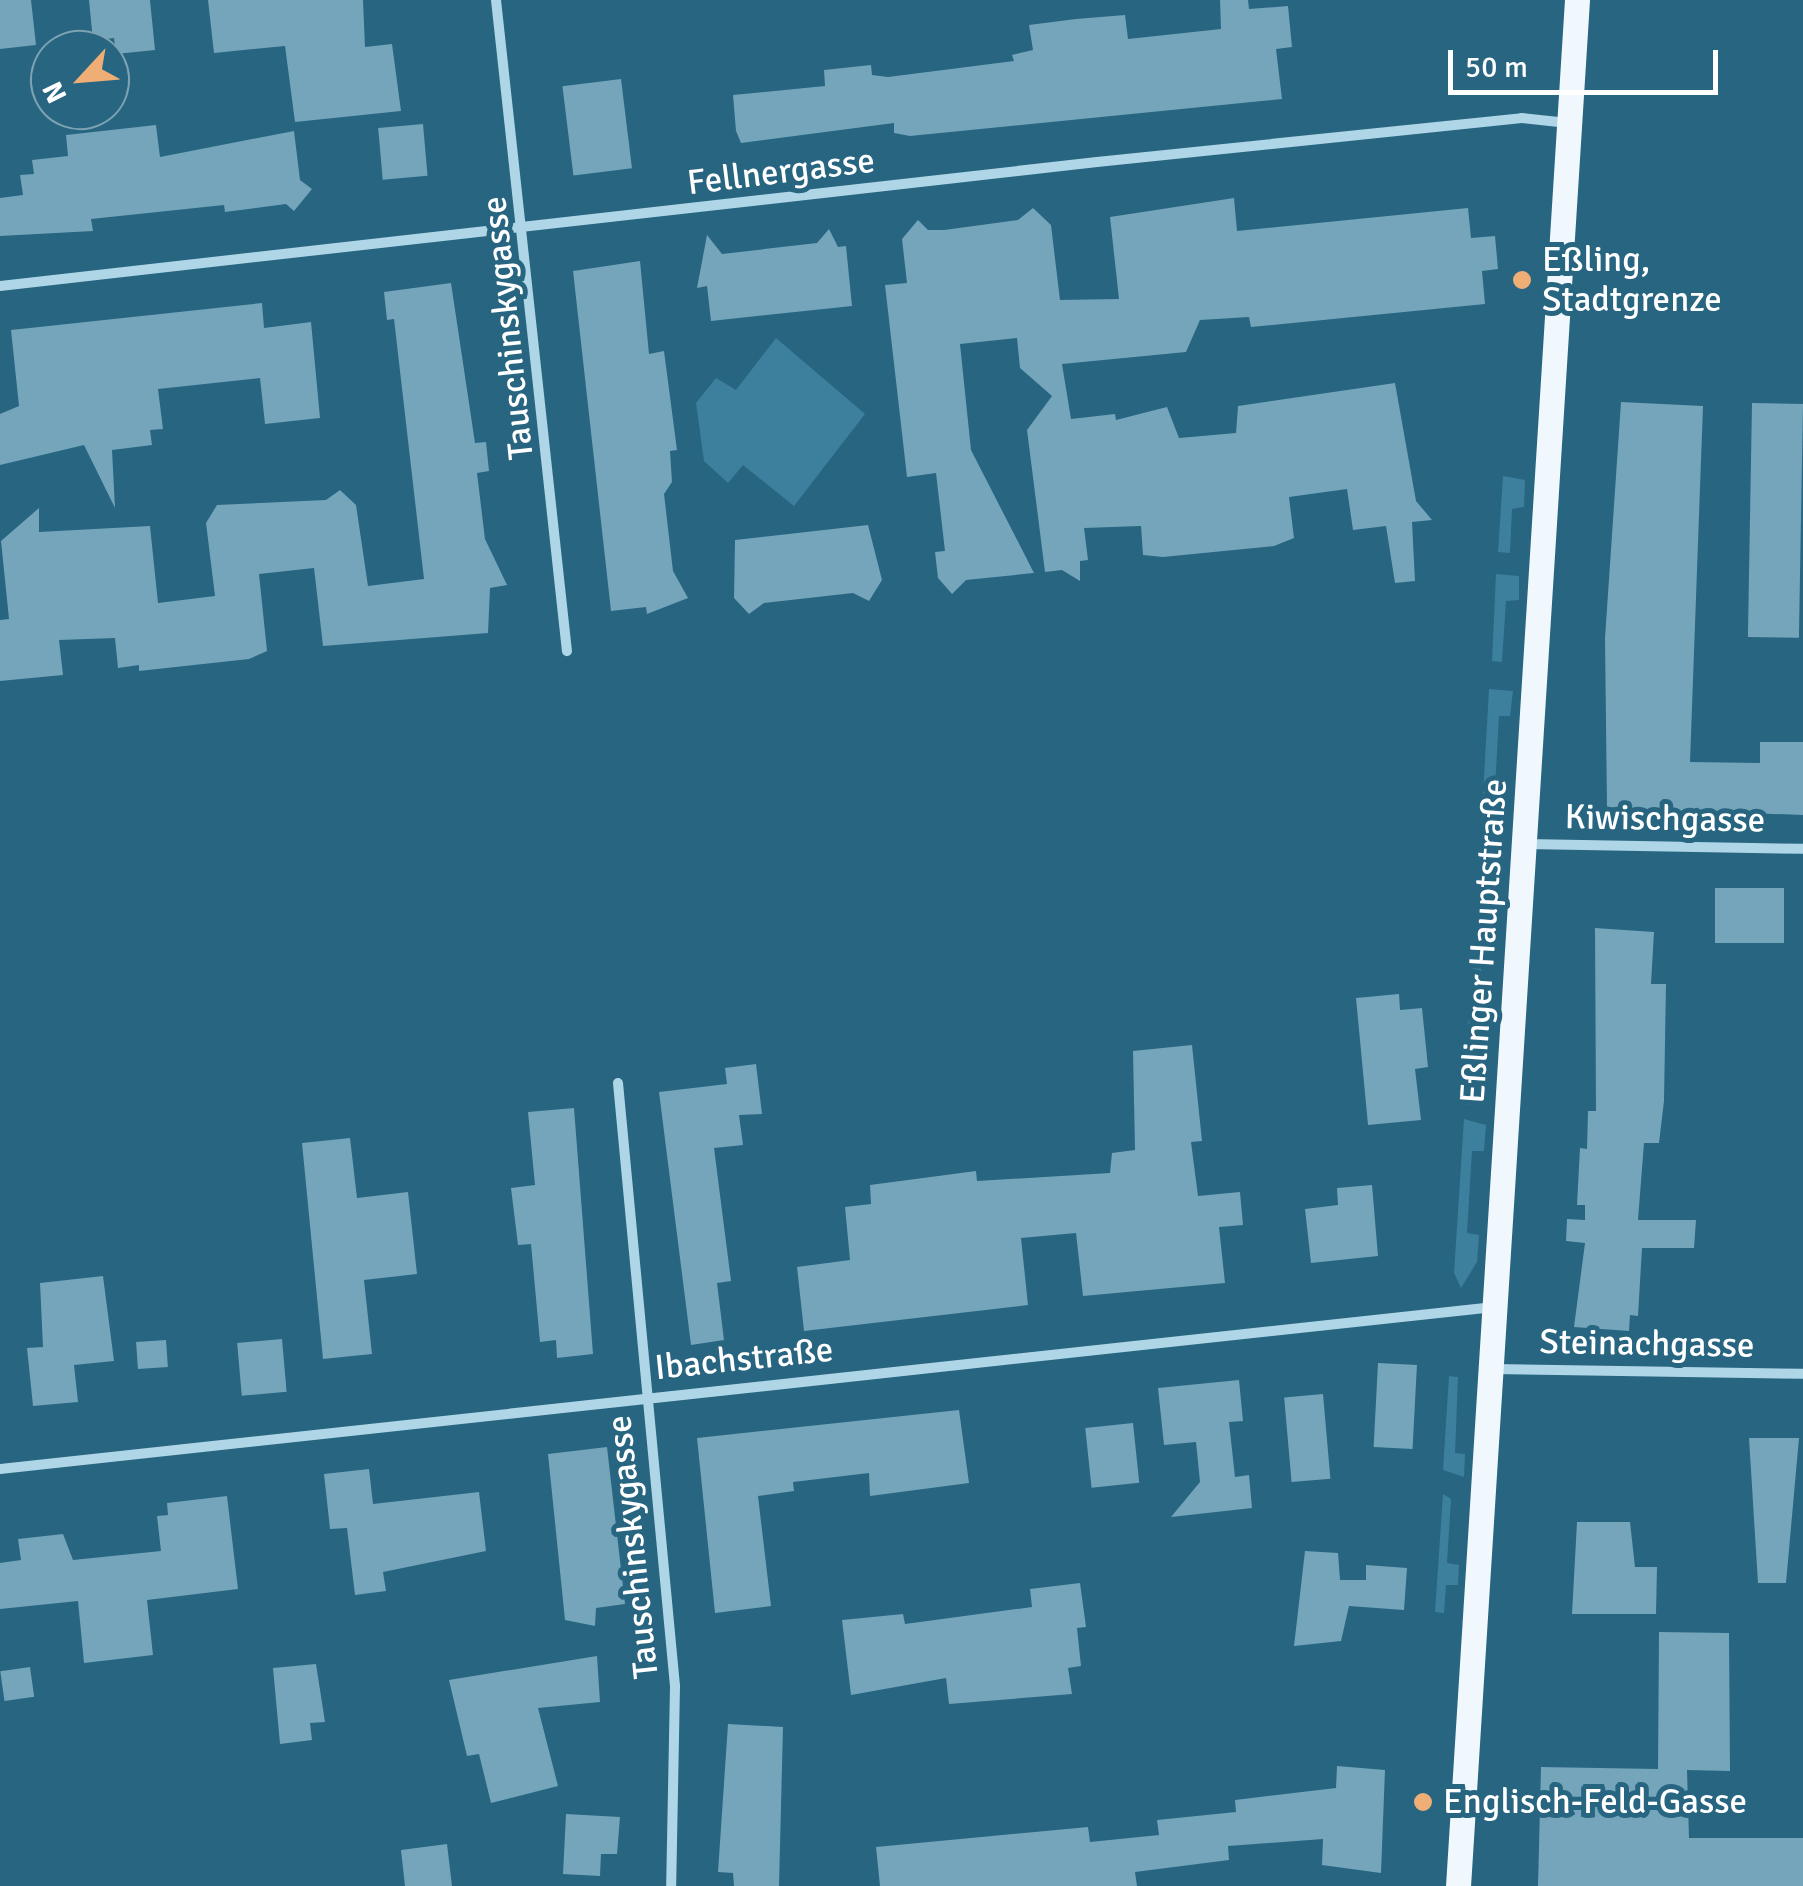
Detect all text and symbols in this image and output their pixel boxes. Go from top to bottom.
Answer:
north arrow [30,30,130,130]
scale bar [1453,30,1723,92]
text: 50 m [1465,49,1528,86]
text: N [35,76,74,108]
street label: Fellnergasse [685,140,877,204]
street label: Tauschinskygasse [473,194,543,462]
place label: Eßling, Stadtgrenze [1542,239,1722,321]
marker: Eßling, Stadtgrenze [1511,269,1533,291]
street label: Eßlinger Hauptstraße [1452,777,1516,1105]
street label: Kiwischgasse [1564,796,1766,842]
street label: Steinachgasse [1539,1321,1755,1367]
street label: Ibachstraße [653,1329,835,1389]
street label: Tauschinskygasse [598,1413,668,1681]
place label: Englisch-Feld-Gasse [1443,1781,1747,1823]
marker: Englisch-Feld-Gasse [1412,1791,1434,1813]

